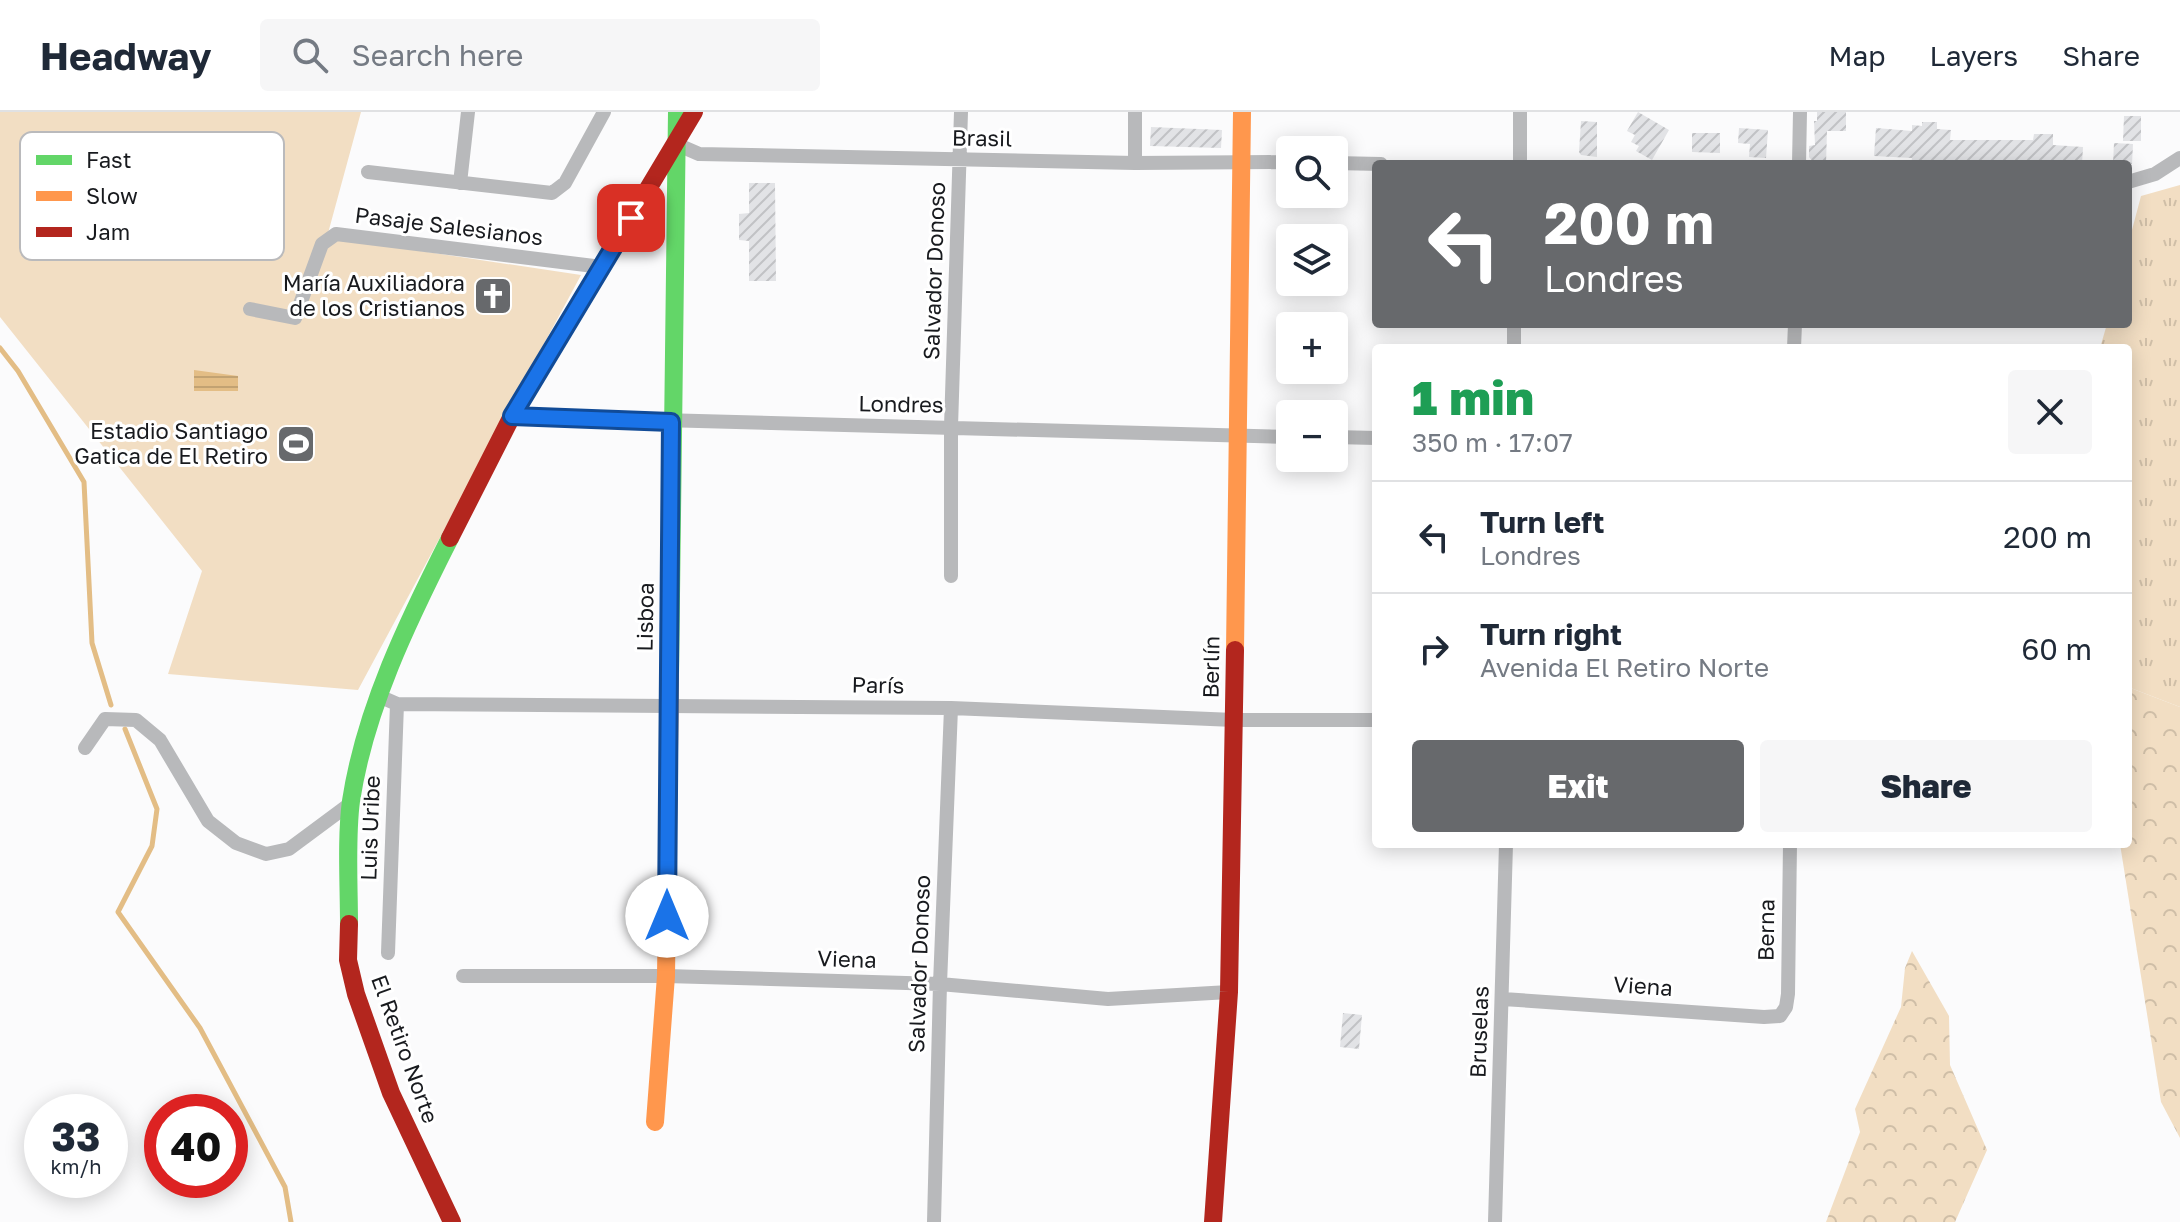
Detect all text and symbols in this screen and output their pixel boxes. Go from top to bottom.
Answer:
search box [260,19,820,91]
text: Headway [40,33,212,78]
icon: search [288,33,332,77]
text: Search here [352,37,523,73]
text: Map [1828,39,1886,72]
text: Layers [1930,39,2018,72]
text: Share [2062,39,2140,72]
street label: Brasil [952,123,1012,152]
legend [20,132,284,260]
map controls [1276,136,1348,472]
button: search [1276,136,1348,208]
text: Fast [86,146,132,173]
street label: Salvador Donoso [917,181,950,361]
text: Slow [86,182,138,209]
pin [597,184,665,252]
text: 200 m [1544,189,1714,256]
icon: left [1412,192,1516,296]
icon: arrive [609,196,653,240]
street label: Pasaje Salesianos [353,201,545,250]
text: Jam [86,218,130,245]
button: layers [1276,224,1348,296]
text: Londres [1544,257,1684,300]
place label: María Auxiliadora de los Cristianos [283,269,465,321]
church icon: María Auxiliadora de los Cristianos [472,275,514,317]
button: + [1276,312,1348,384]
text: 1 min [1412,368,1534,426]
button: close [2008,370,2092,454]
street label: Londres [858,389,944,418]
button: − [1276,400,1348,472]
place label: Estadio Santiago Gatica de El Retiro [74,417,268,469]
sports icon: Estadio Santiago Gatica de El Retiro [275,423,317,465]
text: 350 m · 17:07 [1412,427,1573,458]
text: Turn left [1480,504,1605,540]
icon: left [1412,515,1456,559]
text: 200 m [2003,519,2092,555]
text: Londres [1480,540,1581,571]
street label: Lisboa [630,582,659,652]
text: Turn right [1480,616,1622,652]
icon: right [1412,627,1456,671]
text: 60 m [2021,631,2092,667]
street label: Berlín [1196,635,1225,698]
text: Avenida El Retiro Norte [1480,652,1769,683]
street label: París [851,671,905,698]
button: Exit [1412,740,1744,832]
button: Share [1760,740,2092,832]
street label: Luis Uribe [354,775,385,881]
position arrow [625,874,709,958]
street label: Salvador Donoso [902,874,935,1054]
street label: Berna [1751,899,1780,961]
street label: Viena [817,944,877,973]
street label: Viena [1612,970,1674,1001]
street label: El Retiro Norte [366,971,445,1127]
street label: Bruselas [1463,985,1494,1079]
speed limit sign: 40 [144,1094,248,1198]
text: 33 [52,1112,100,1160]
text: km/h [51,1154,101,1178]

